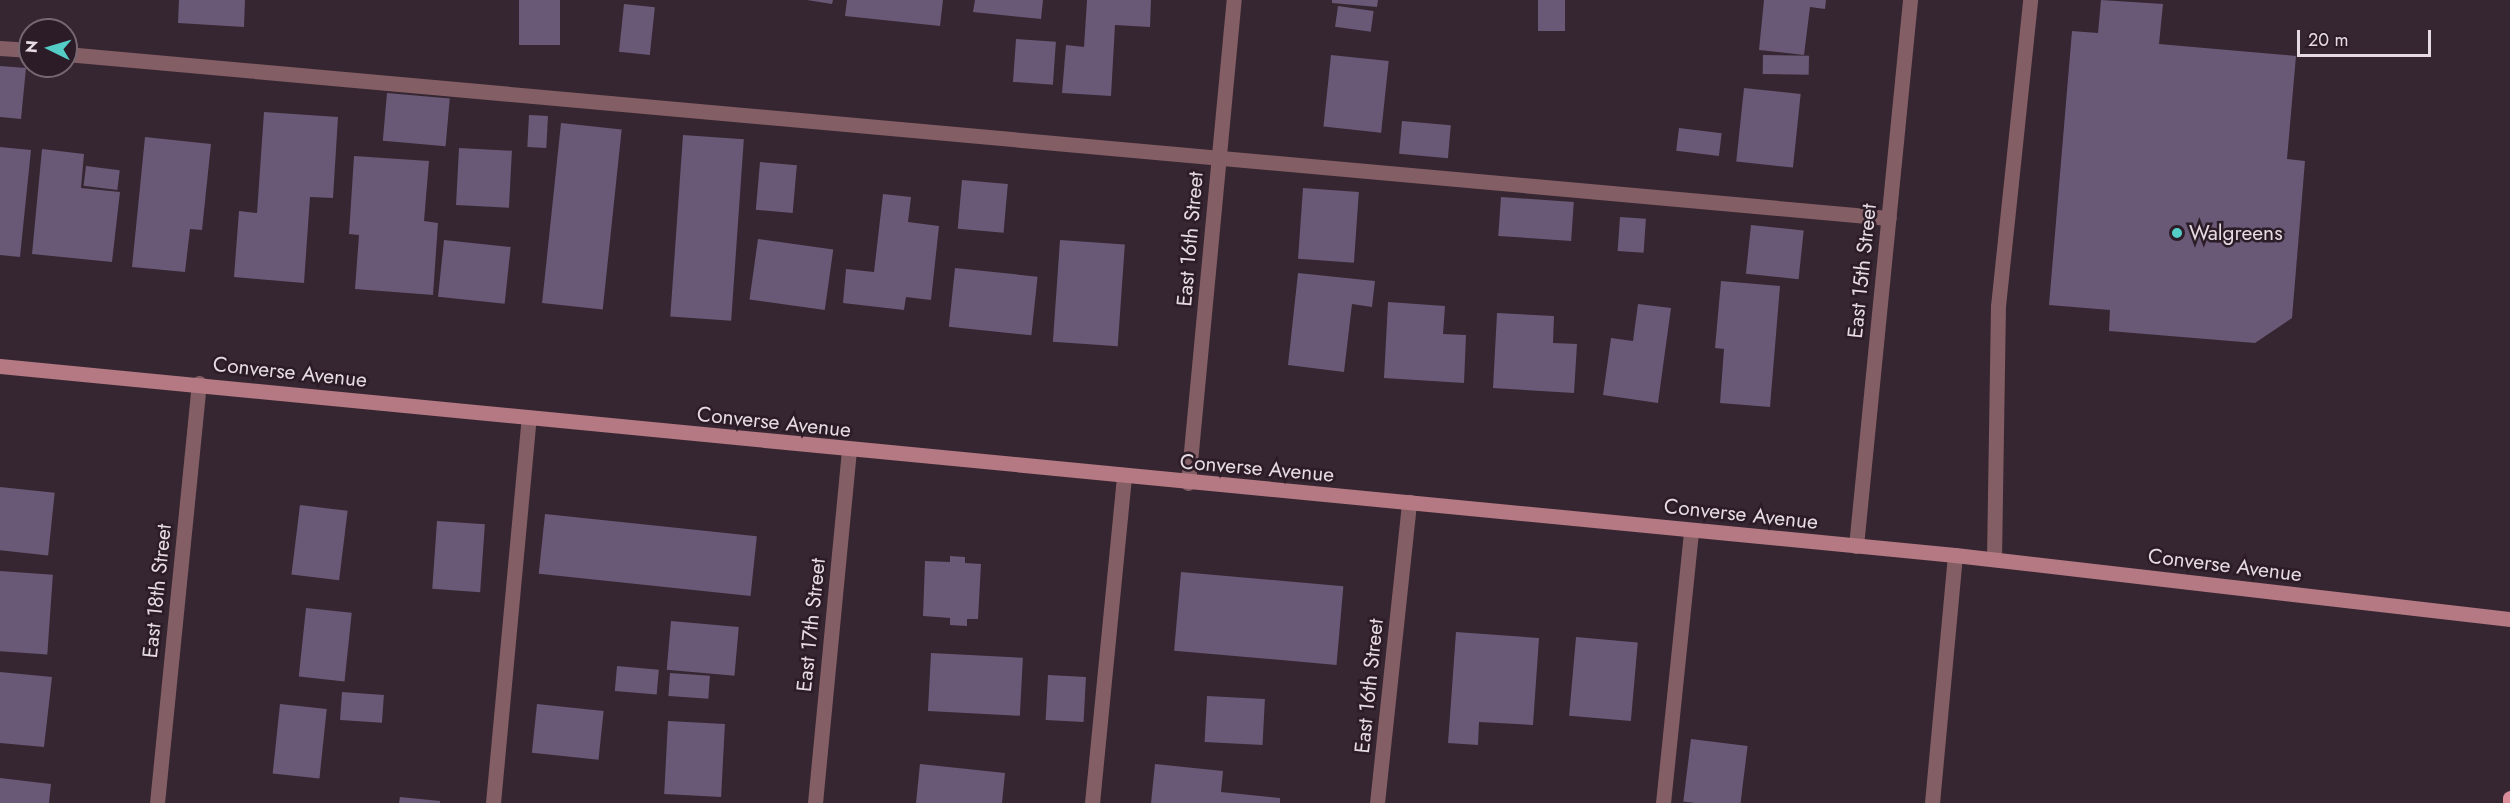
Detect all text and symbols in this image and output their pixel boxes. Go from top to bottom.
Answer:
north arrow [18,18,78,78]
scale bar [2300,18,2434,56]
text: 20 m [2308,27,2348,53]
text: N [20,39,44,54]
street label: East 16th Street [1172,170,1208,308]
street label: East 15th Street [1842,202,1882,340]
place label: Walgreens [2189,220,2283,246]
marker: Walgreens [2170,226,2184,240]
street label: Converse Avenue [212,351,368,393]
street label: Converse Avenue [696,401,852,443]
street label: Converse Avenue [1179,449,1335,487]
street label: Converse Avenue [1663,493,1819,535]
street label: East 18th Street [137,523,177,659]
street label: Converse Avenue [2147,543,2303,587]
street label: East 17th Street [791,557,831,693]
street label: East 16th Street [1349,617,1389,755]

